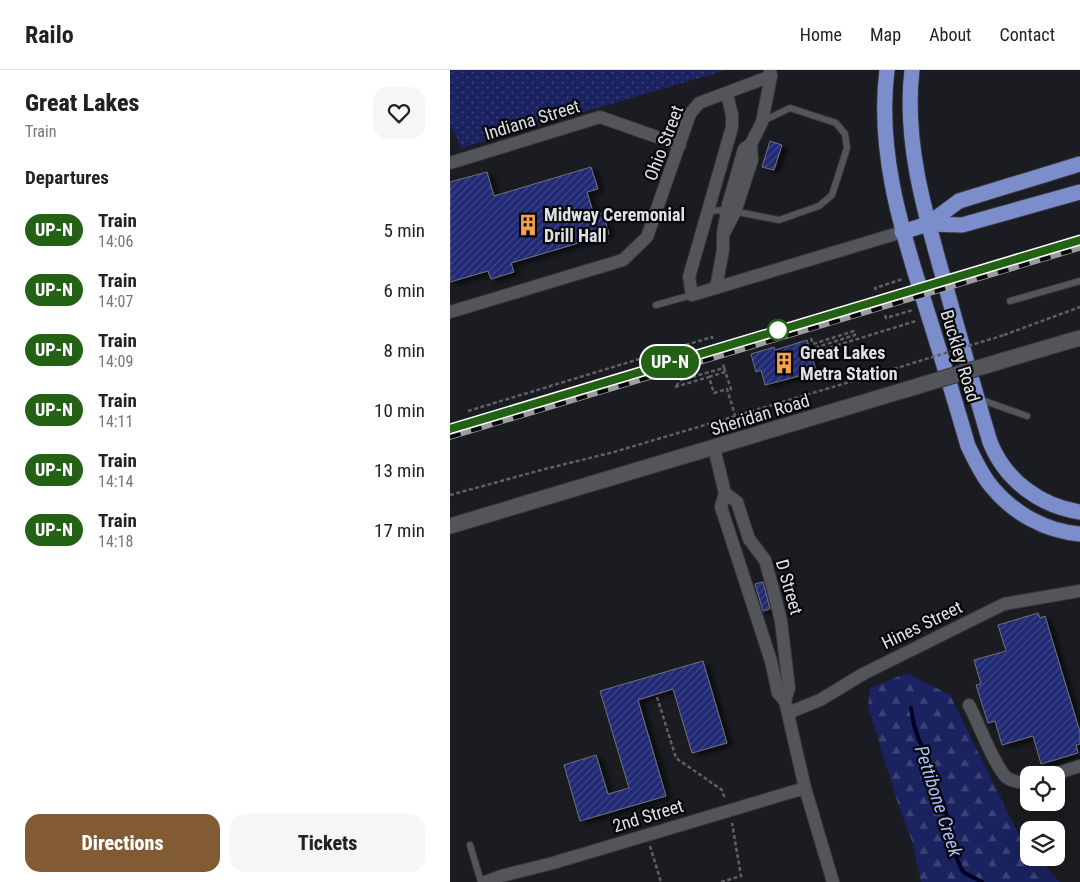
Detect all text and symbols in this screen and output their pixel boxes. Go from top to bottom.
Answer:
text: Railo [25,21,74,49]
text: Home [800,24,842,45]
text: Map [870,24,901,45]
text: About [929,24,971,45]
text: Contact [999,24,1055,45]
button: heart [373,87,425,139]
text: Great Lakes [25,89,139,117]
street label: Indiana Street [482,95,582,144]
street label: Ohio Street [640,102,687,183]
text: Train [25,122,56,141]
text: Departures [25,166,109,189]
place label: Midway Ceremonial Drill Hall [544,204,685,246]
text: Train [98,209,137,232]
building icon: Midway Ceremonial Drill Hall [515,212,541,238]
text: UP-N [35,219,73,240]
text: 5 min [383,219,425,242]
text: 14:06 [98,232,133,251]
text: Train [98,269,137,292]
text: UP-N [35,279,73,300]
text: 6 min [383,279,425,302]
text: 14:07 [98,292,133,311]
street label: Buckley Road [937,307,984,404]
unlabelled marker [767,319,789,341]
text: Train [98,329,137,352]
text: UP-N [35,339,73,360]
text: 8 min [383,339,425,362]
place label: Great Lakes Metra Station [800,342,898,384]
line badge: UP-N [635,346,705,378]
building icon: Great Lakes Metra Station [771,350,797,376]
text: UP-N [651,351,689,372]
text: 14:09 [98,352,133,371]
text: Train [98,389,137,412]
street label: Sheridan Road [708,389,812,440]
text: UP-N [35,399,73,420]
text: 10 min [374,399,425,422]
text: 14:11 [98,412,133,431]
text: Train [98,449,137,472]
text: UP-N [35,459,73,480]
text: 13 min [374,459,425,482]
text: 14:14 [98,472,133,491]
text: Train [98,509,137,532]
text: UP-N [35,519,73,540]
text: 17 min [374,519,425,542]
text: 14:18 [98,532,133,551]
street label: D Street [772,557,807,617]
street label: Hines Street [878,596,965,653]
water label: Pettibone Creek [910,743,968,860]
map controls [1020,766,1065,866]
button: locate [1020,766,1065,811]
street label: 2nd Street [610,795,686,836]
button: Directions [25,814,220,872]
button: Tickets [230,814,425,872]
button: layers [1020,821,1065,866]

